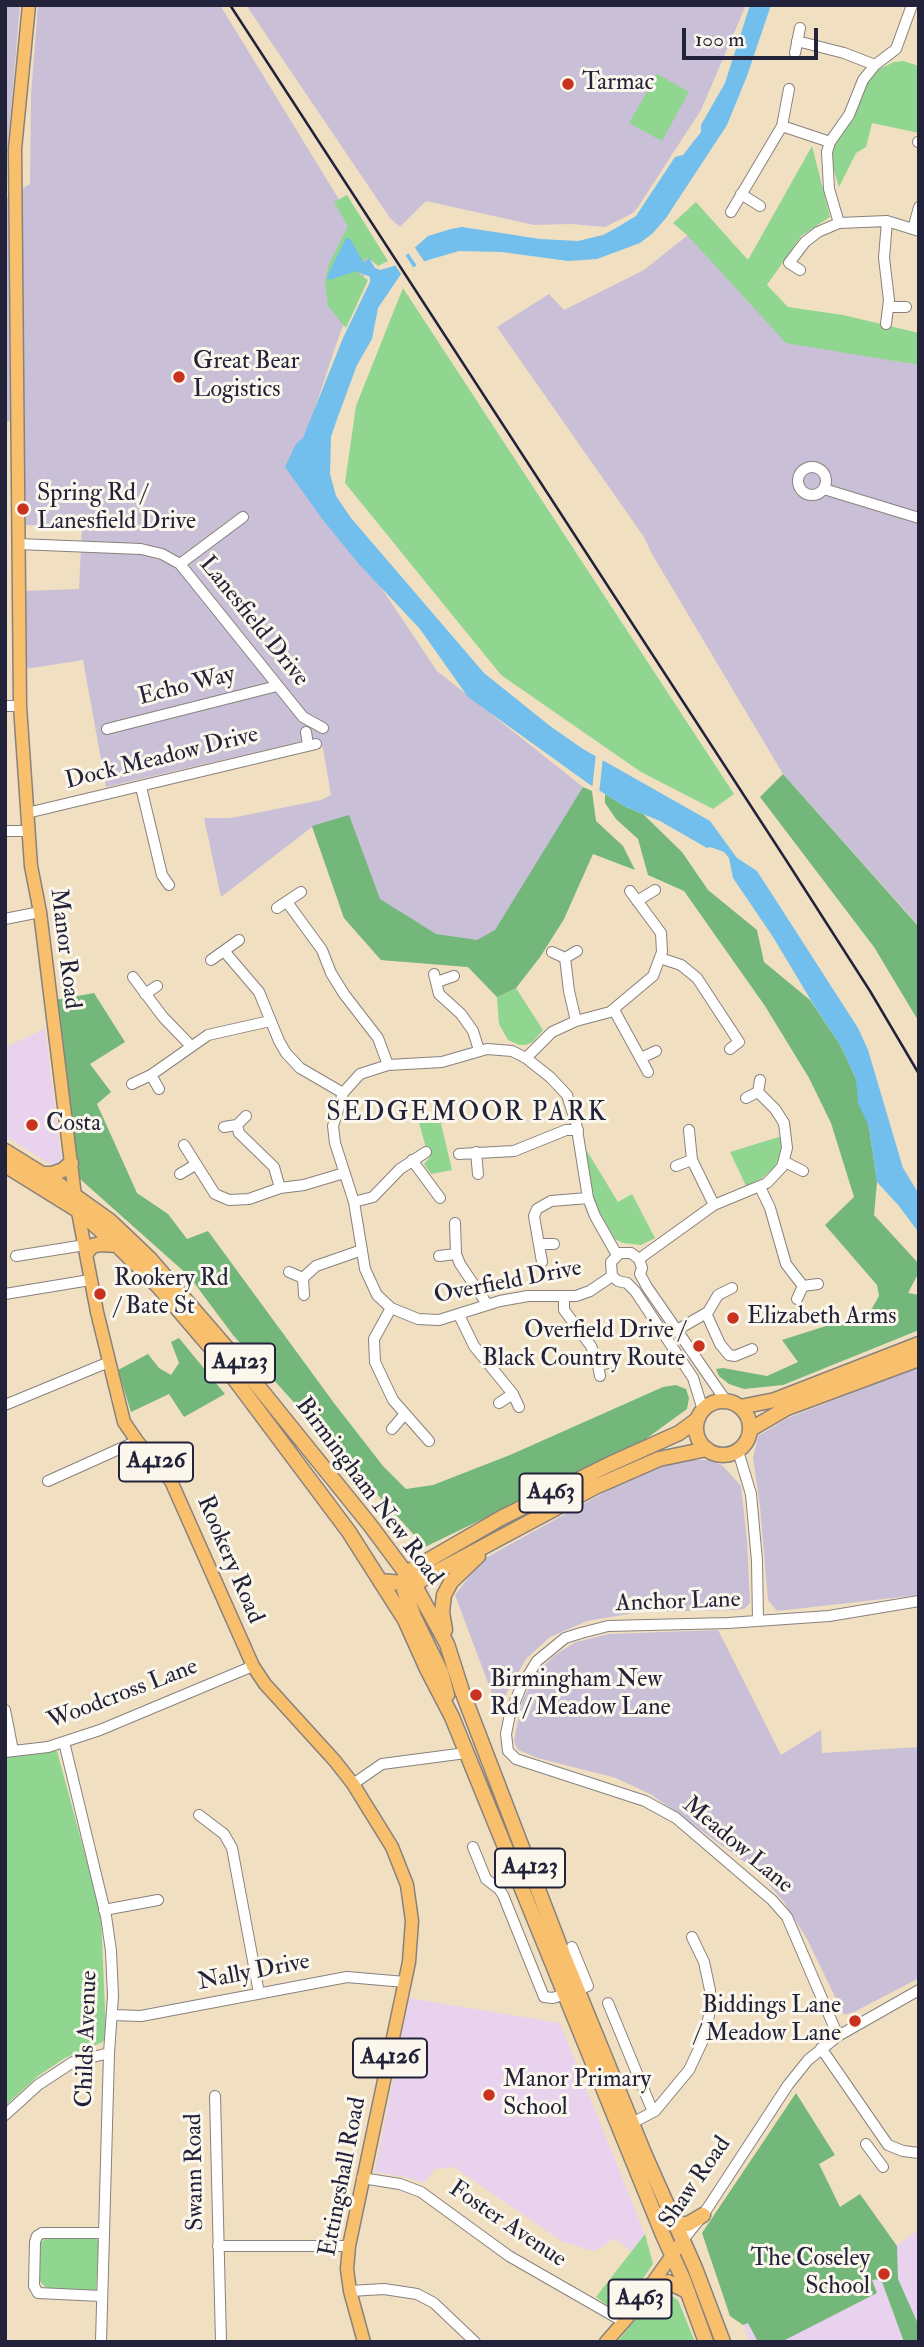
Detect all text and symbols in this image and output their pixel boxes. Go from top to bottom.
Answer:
scale bar [686,14,822,58]
text: 100 m [695,26,745,53]
place label: Tarmac [582,70,654,98]
marker: Tarmac [560,76,576,92]
place label: Great Bear Logistics [193,349,299,405]
marker: Great Bear Logistics [171,369,187,385]
place label: Spring Rd / Lanesfield Drive [37,481,196,537]
marker: Spring Rd / Lanesfield Drive [15,501,31,517]
street label: Lanesfield Drive [192,551,314,693]
street label: Echo Way [136,661,238,713]
street label: Dock Meadow Drive [62,721,262,797]
street label: Manor Road [42,887,86,1011]
district label: SEDGEMOOR PARK [328,1098,606,1130]
place label: Costa [46,1111,101,1139]
marker: Costa [24,1117,40,1133]
street label: Overfield Drive [432,1255,584,1311]
place label: Rookery Rd / Bate St [114,1266,228,1322]
marker: Rookery Rd / Bate St [92,1286,108,1302]
place label: Elizabeth Arms [747,1304,897,1332]
marker: Elizabeth Arms [725,1310,741,1326]
place label: Overfield Drive / Black Country Route [482,1318,685,1374]
marker: Overfield Drive / Black Country Route [691,1338,707,1354]
road number: A4123 [205,1344,275,1382]
street label: Birmingham New Road [288,1393,448,1591]
road number: A4126 [119,1442,193,1482]
road number: A463 [520,1474,582,1512]
street label: Rookery Road [189,1492,269,1628]
street label: Anchor Lane [615,1586,741,1620]
street label: Woodcross Lane [44,1653,202,1737]
place label: Birmingham New Rd / Meadow Lane [490,1667,671,1723]
marker: Birmingham New Rd / Meadow Lane [468,1687,484,1703]
street label: Meadow Lane [676,1791,798,1901]
road number: A4123 [495,1848,565,1887]
street label: Nally Drive [196,1948,312,1998]
street label: Childs Avenue [71,1970,105,2108]
place label: Biddings Lane / Meadow Lane [694,1993,841,2049]
marker: Biddings Lane / Meadow Lane [847,2013,863,2029]
road number: A4126 [353,2038,427,2078]
place label: Manor Primary School [503,2067,651,2123]
marker: Manor Primary School [481,2087,497,2103]
street label: Ettingshall Road [314,2095,374,2259]
street label: Swann Road [181,2113,211,2231]
street label: Shaw Road [654,2132,738,2234]
street label: Foster Avenue [443,2175,571,2275]
place label: The Coseley School [750,2246,870,2302]
marker: The Coseley School [876,2266,892,2282]
road number: A463 [608,2280,672,2318]

